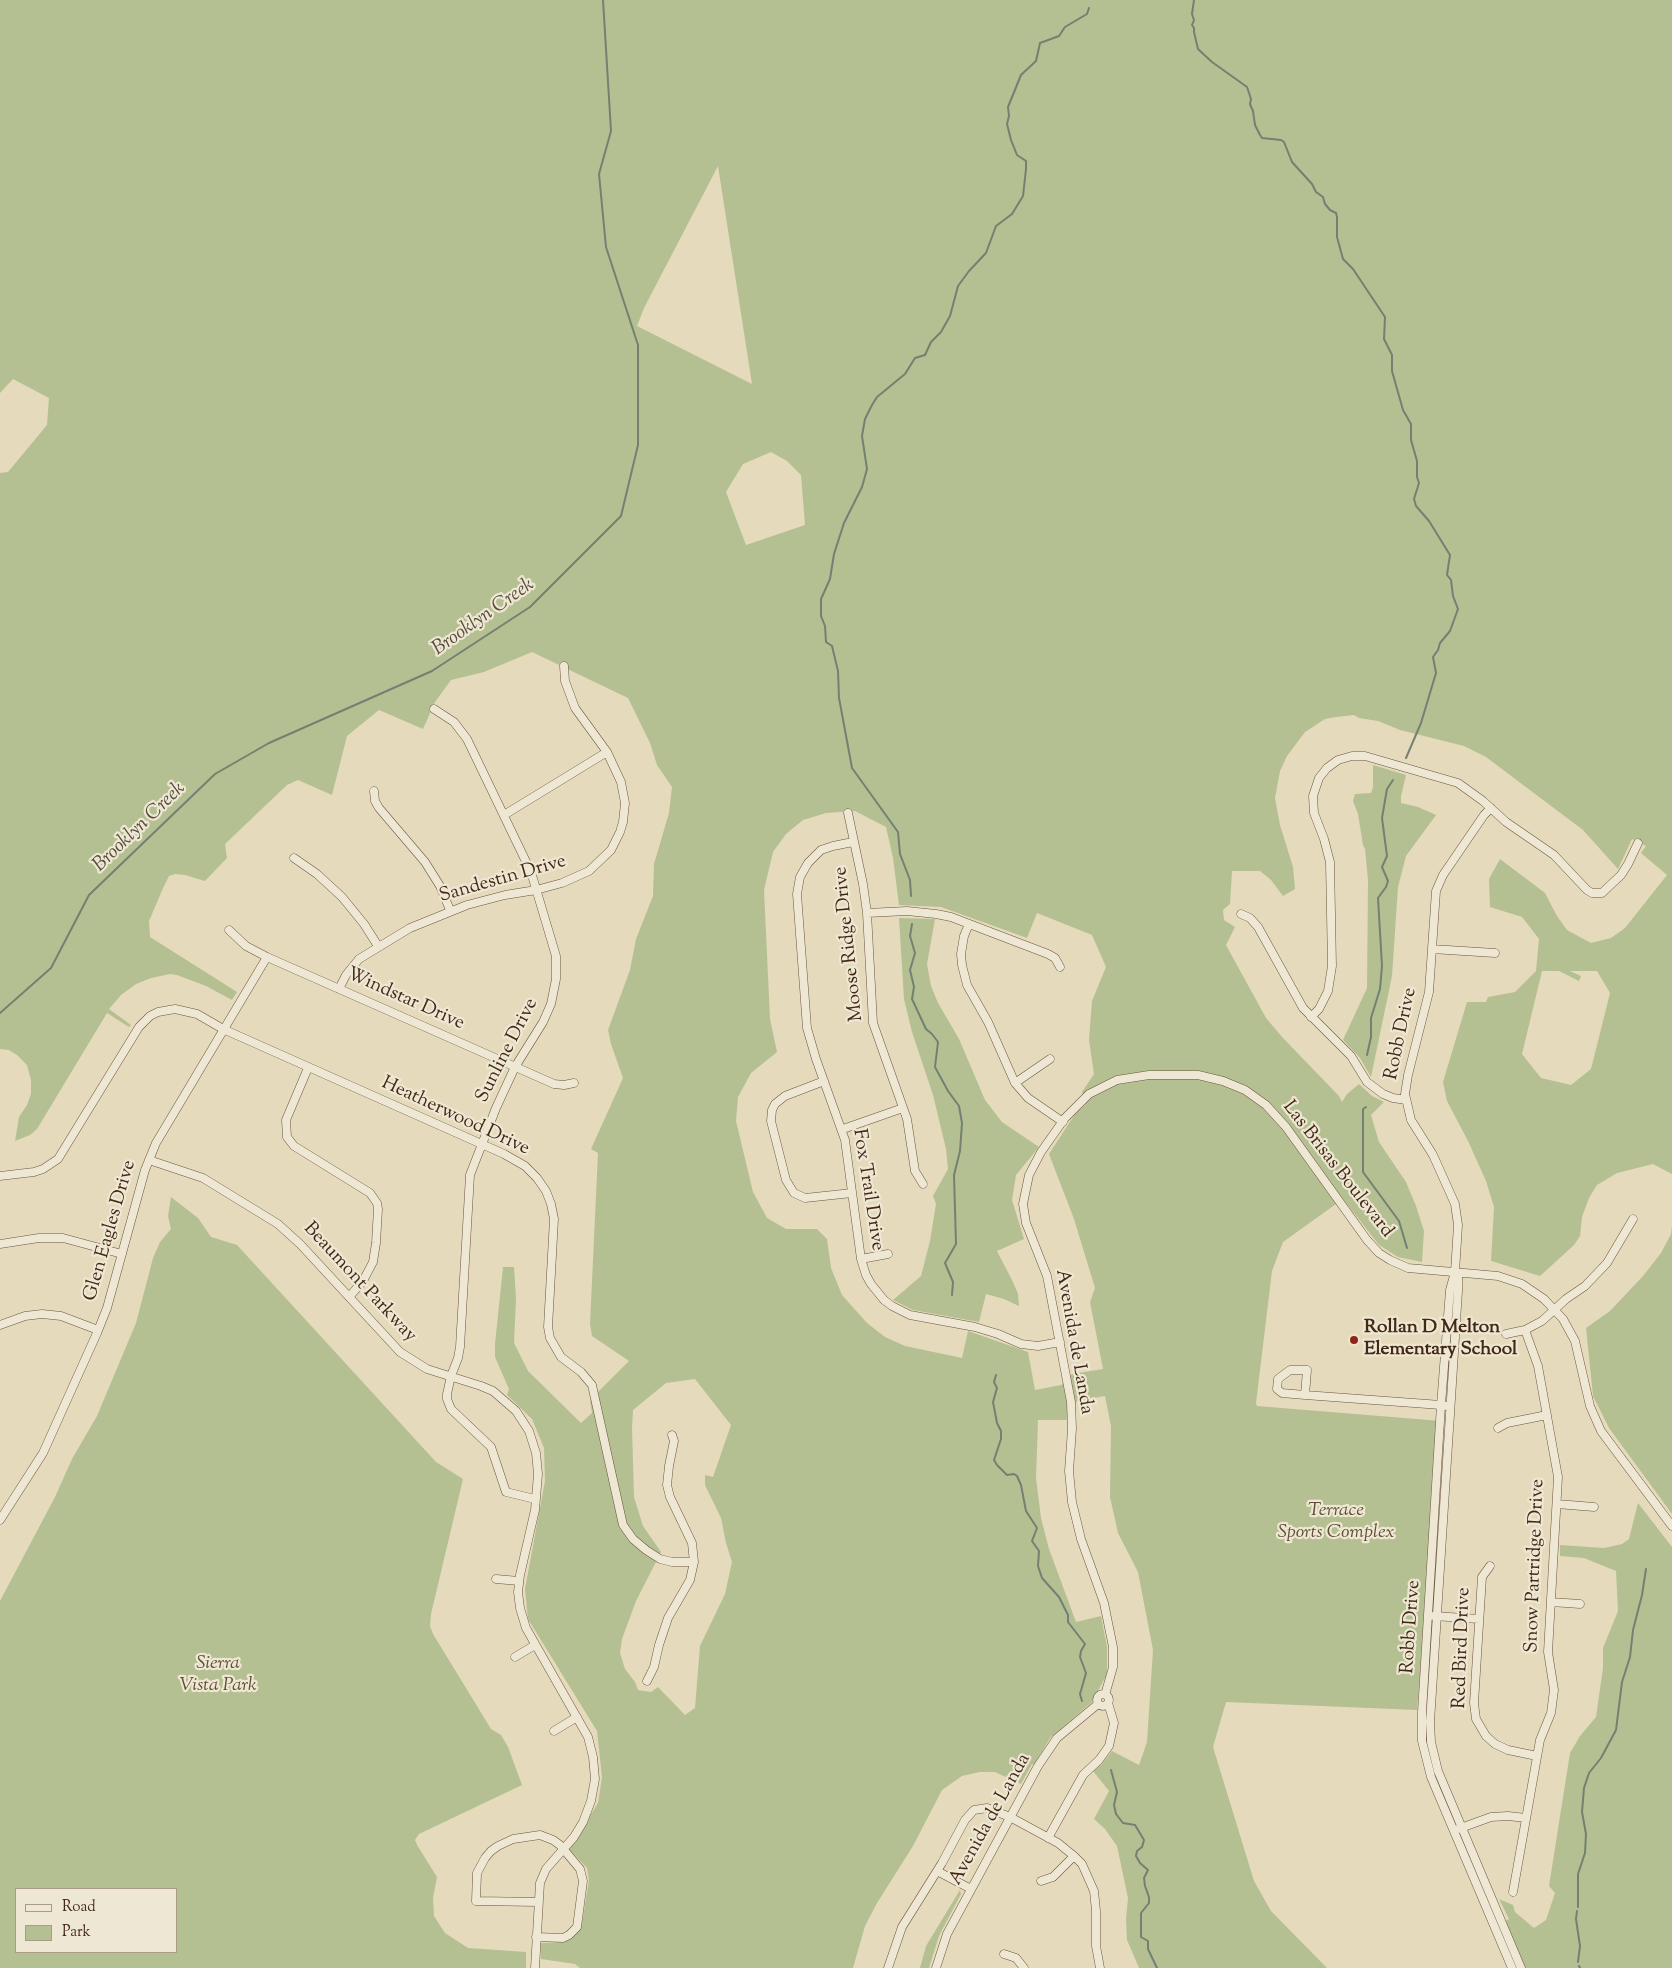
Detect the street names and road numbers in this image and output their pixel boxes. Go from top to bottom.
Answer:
street label: Sandestin Drive [437,851,569,909]
street label: Moose Ridge Drive [831,865,869,1023]
street label: Windstar Drive [343,964,467,1036]
street label: Robb Drive [1381,986,1423,1082]
street label: Sunline Drive [472,995,544,1107]
street label: Heatherwood Drive [377,1073,533,1161]
street label: Las Brisas Boulevard [1277,1097,1397,1243]
street label: Fox Trail Drive [846,1128,888,1252]
street label: Glen Eagles Drive [80,1158,142,1304]
street label: Beaumont Parkway [298,1218,420,1348]
street label: Avenida de Landa [1049,1268,1097,1416]
street label: Snow Partridge Drive [1522,1479,1550,1653]
street label: Robb Drive [1397,1579,1427,1675]
street label: Red Bird Drive [1449,1587,1477,1709]
street label: Avenida de Landa [945,1750,1037,1890]

